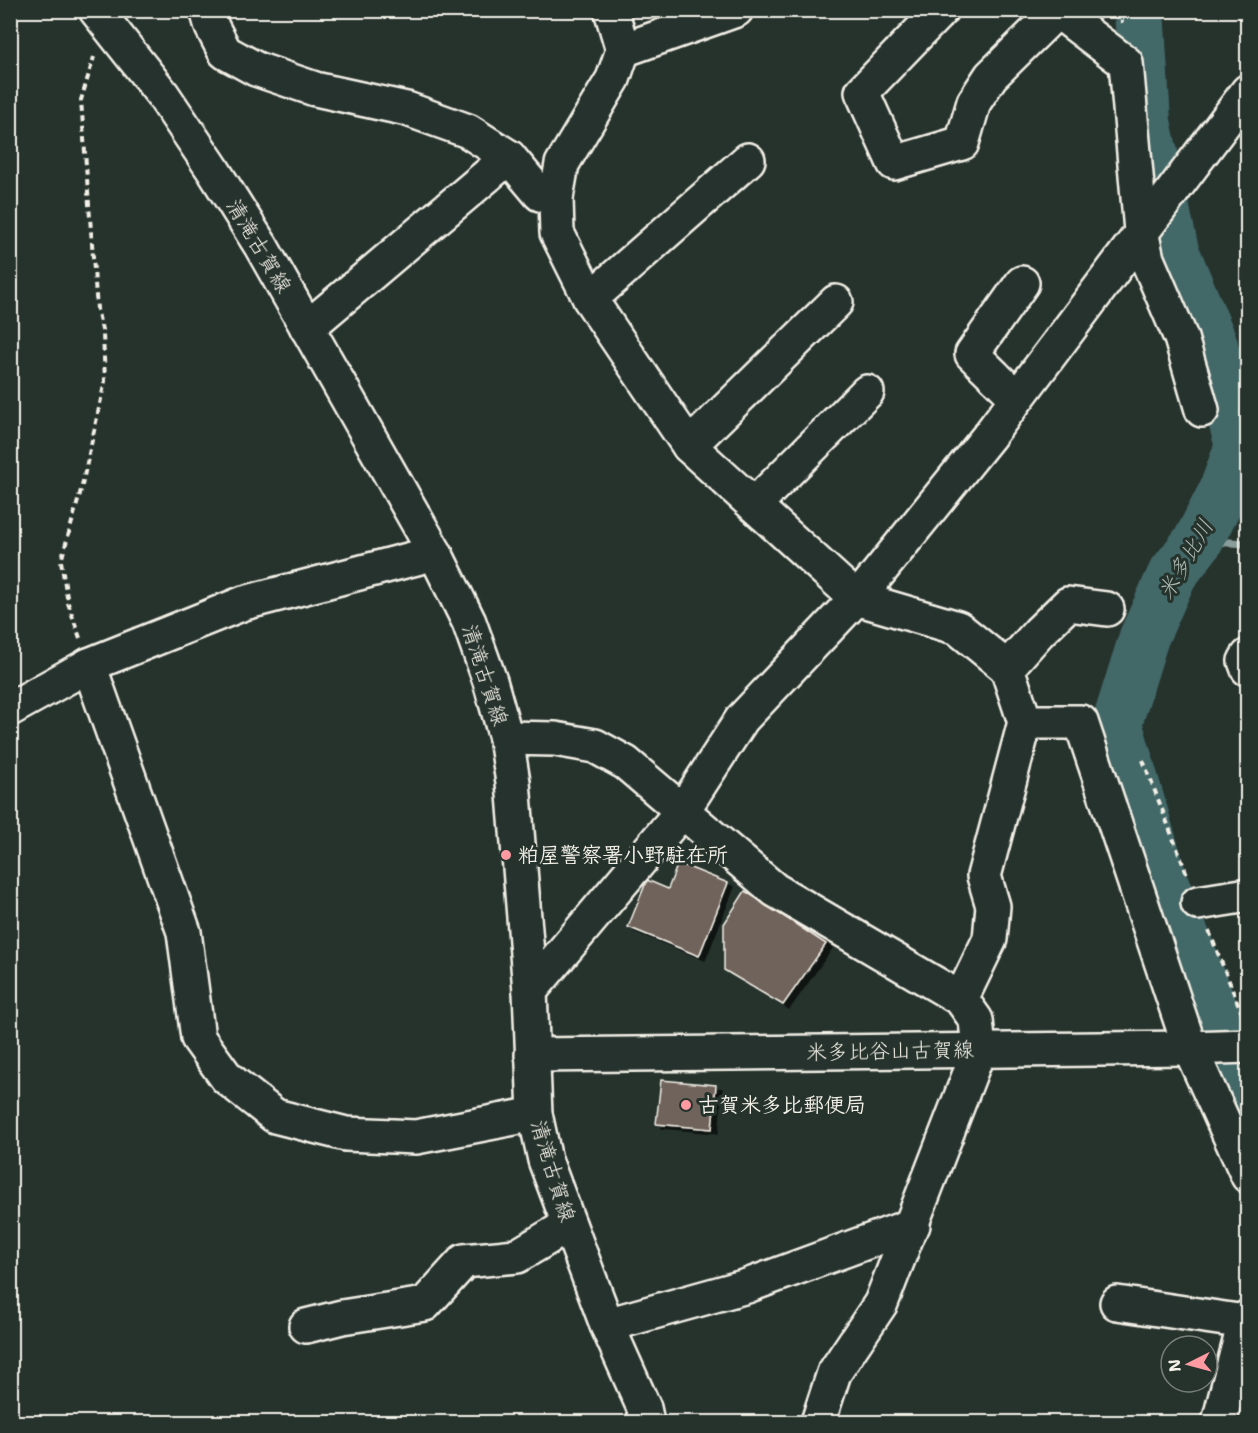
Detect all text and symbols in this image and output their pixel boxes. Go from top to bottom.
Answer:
street label: 清滝古賀線 [220,194,298,298]
water label: 米多比川 [1151,514,1220,605]
street label: 清滝古賀線 [455,621,515,729]
place label: 粕屋警察署小野駐在所 [518,841,728,869]
marker: 粕屋警察署小野駐在所 [499,848,513,862]
street label: 米多比谷山古賀線 [806,1036,974,1066]
place label: 古賀米多比郵便局 [698,1091,866,1119]
marker: 古賀米多比郵便局 [679,1098,693,1112]
street label: 清滝古賀線 [524,1117,582,1225]
north arrow [1159,1334,1219,1394]
text: N [1163,1358,1186,1373]

